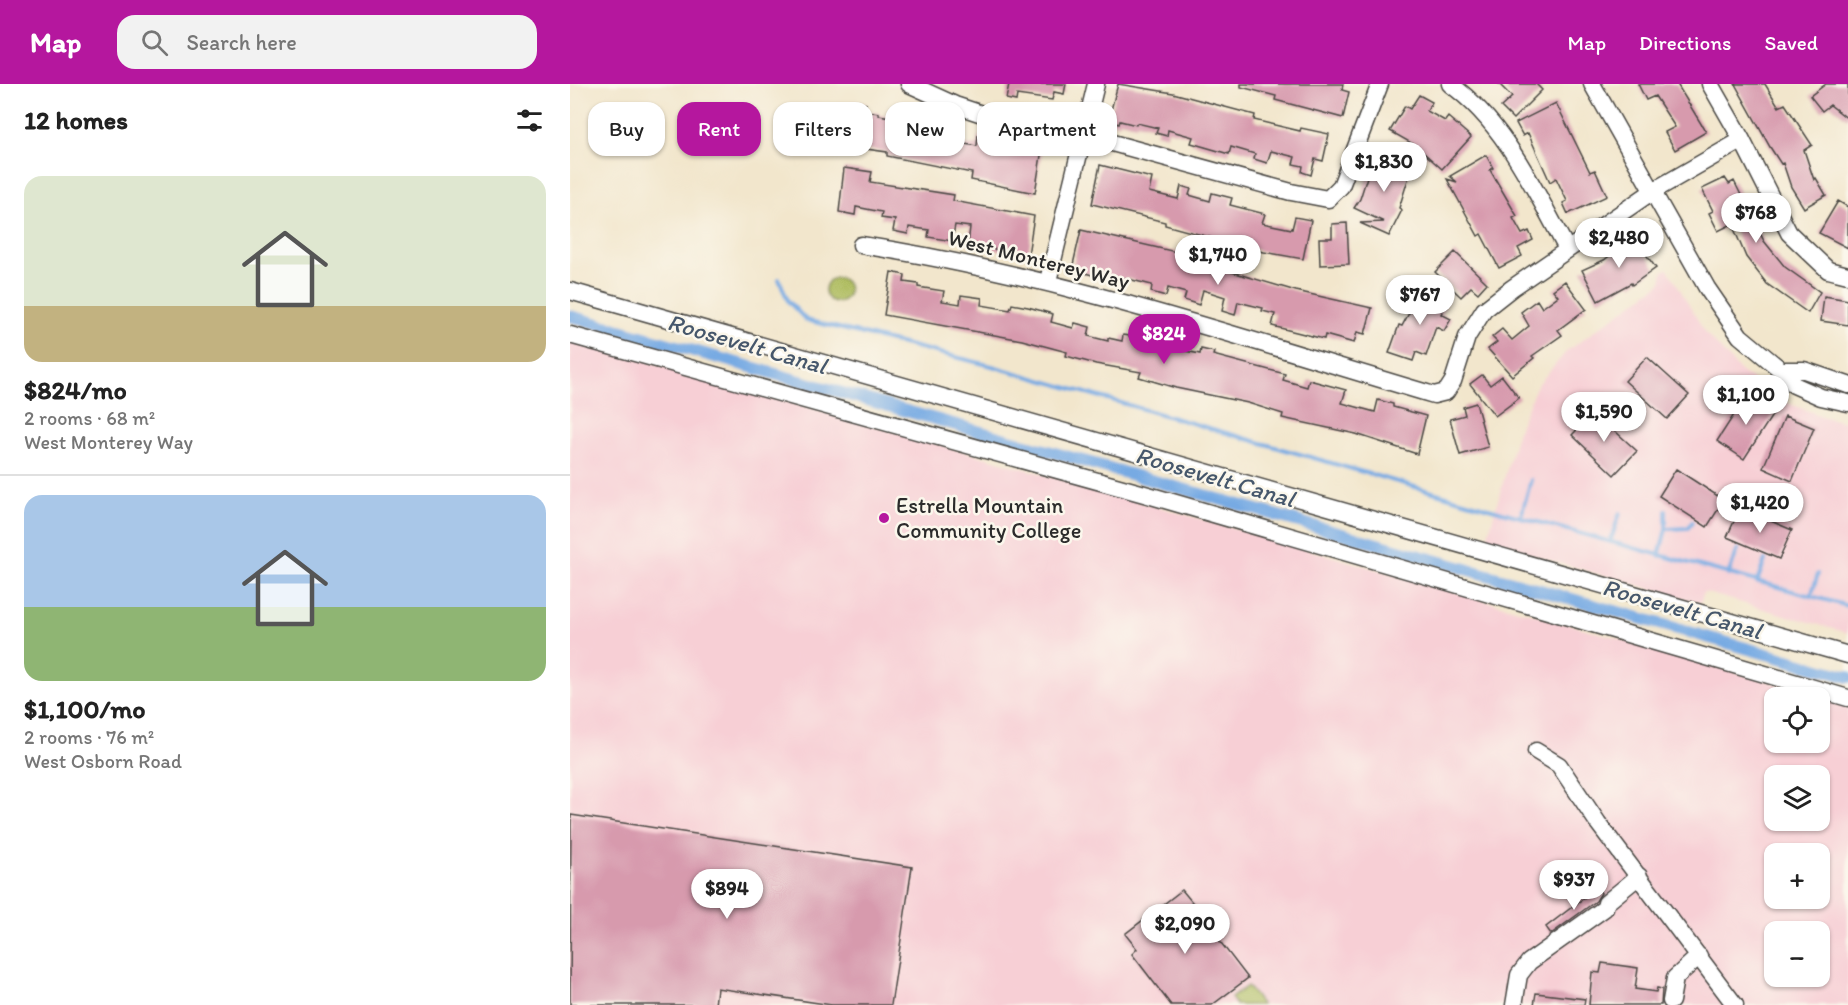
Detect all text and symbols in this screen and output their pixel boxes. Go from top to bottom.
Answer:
search box [117,15,537,69]
text: Map [30,25,81,59]
icon: search [138,26,171,59]
text: Search here [186,29,297,56]
text: Map [1568,30,1606,55]
text: Directions [1639,30,1731,55]
text: Saved [1764,30,1818,55]
chip: Buy [588,102,665,156]
chip: Rent [677,102,761,156]
chip: Filters [773,102,873,156]
chip: New [885,102,965,156]
chip: Apartment [977,102,1117,156]
text: 12 homes [24,104,128,136]
icon: filters [513,104,546,137]
pin: $1,830 [1335,142,1433,193]
text: $1,830 [1355,149,1413,173]
pin: $768 [1720,193,1792,244]
text: $768 [1735,200,1777,224]
icon: home [231,215,339,323]
pin: $2,480 [1570,218,1668,269]
street label: West Monterey Way [945,224,1133,295]
text: $2,480 [1589,225,1649,249]
pin: $1,740 [1169,235,1267,286]
text: $1,740 [1189,242,1247,266]
pin: $767 [1384,275,1456,326]
text: $767 [1400,282,1440,306]
water label: Roosevelt Canal [664,307,832,381]
pin: $824 [1128,314,1200,365]
text: $824 [1142,321,1186,345]
text: $824/mo [24,374,127,406]
pin: $1,100 [1697,375,1795,426]
text: $1,100 [1717,382,1775,406]
pin: $1,590 [1555,392,1653,443]
text: $1,590 [1575,399,1633,423]
text: 2 rooms · 68 m² [24,406,155,430]
text: West Monterey Way [24,430,193,454]
water label: Roosevelt Canal [1132,440,1300,514]
pin: $1,420 [1711,483,1809,534]
text: $1,420 [1730,490,1790,514]
place label: Estrella Mountain Community College [896,492,1081,544]
marker: Estrella Mountain Community College [877,511,891,525]
icon: home [231,534,339,642]
water label: Roosevelt Canal [1599,572,1767,646]
map controls [1764,687,1830,987]
button: locate [1764,687,1830,753]
text: $1,100/mo [24,693,146,725]
text: 2 rooms · 76 m² [24,725,154,749]
text: West Osborn Road [24,749,182,773]
button: layers [1764,765,1830,831]
button: + [1764,843,1830,909]
pin: $937 [1538,860,1610,911]
text: $937 [1553,867,1595,891]
pin: $894 [691,869,763,920]
text: $894 [705,876,749,900]
pin: $2,090 [1136,904,1234,955]
text: $2,090 [1155,911,1215,935]
button: − [1764,921,1830,987]

